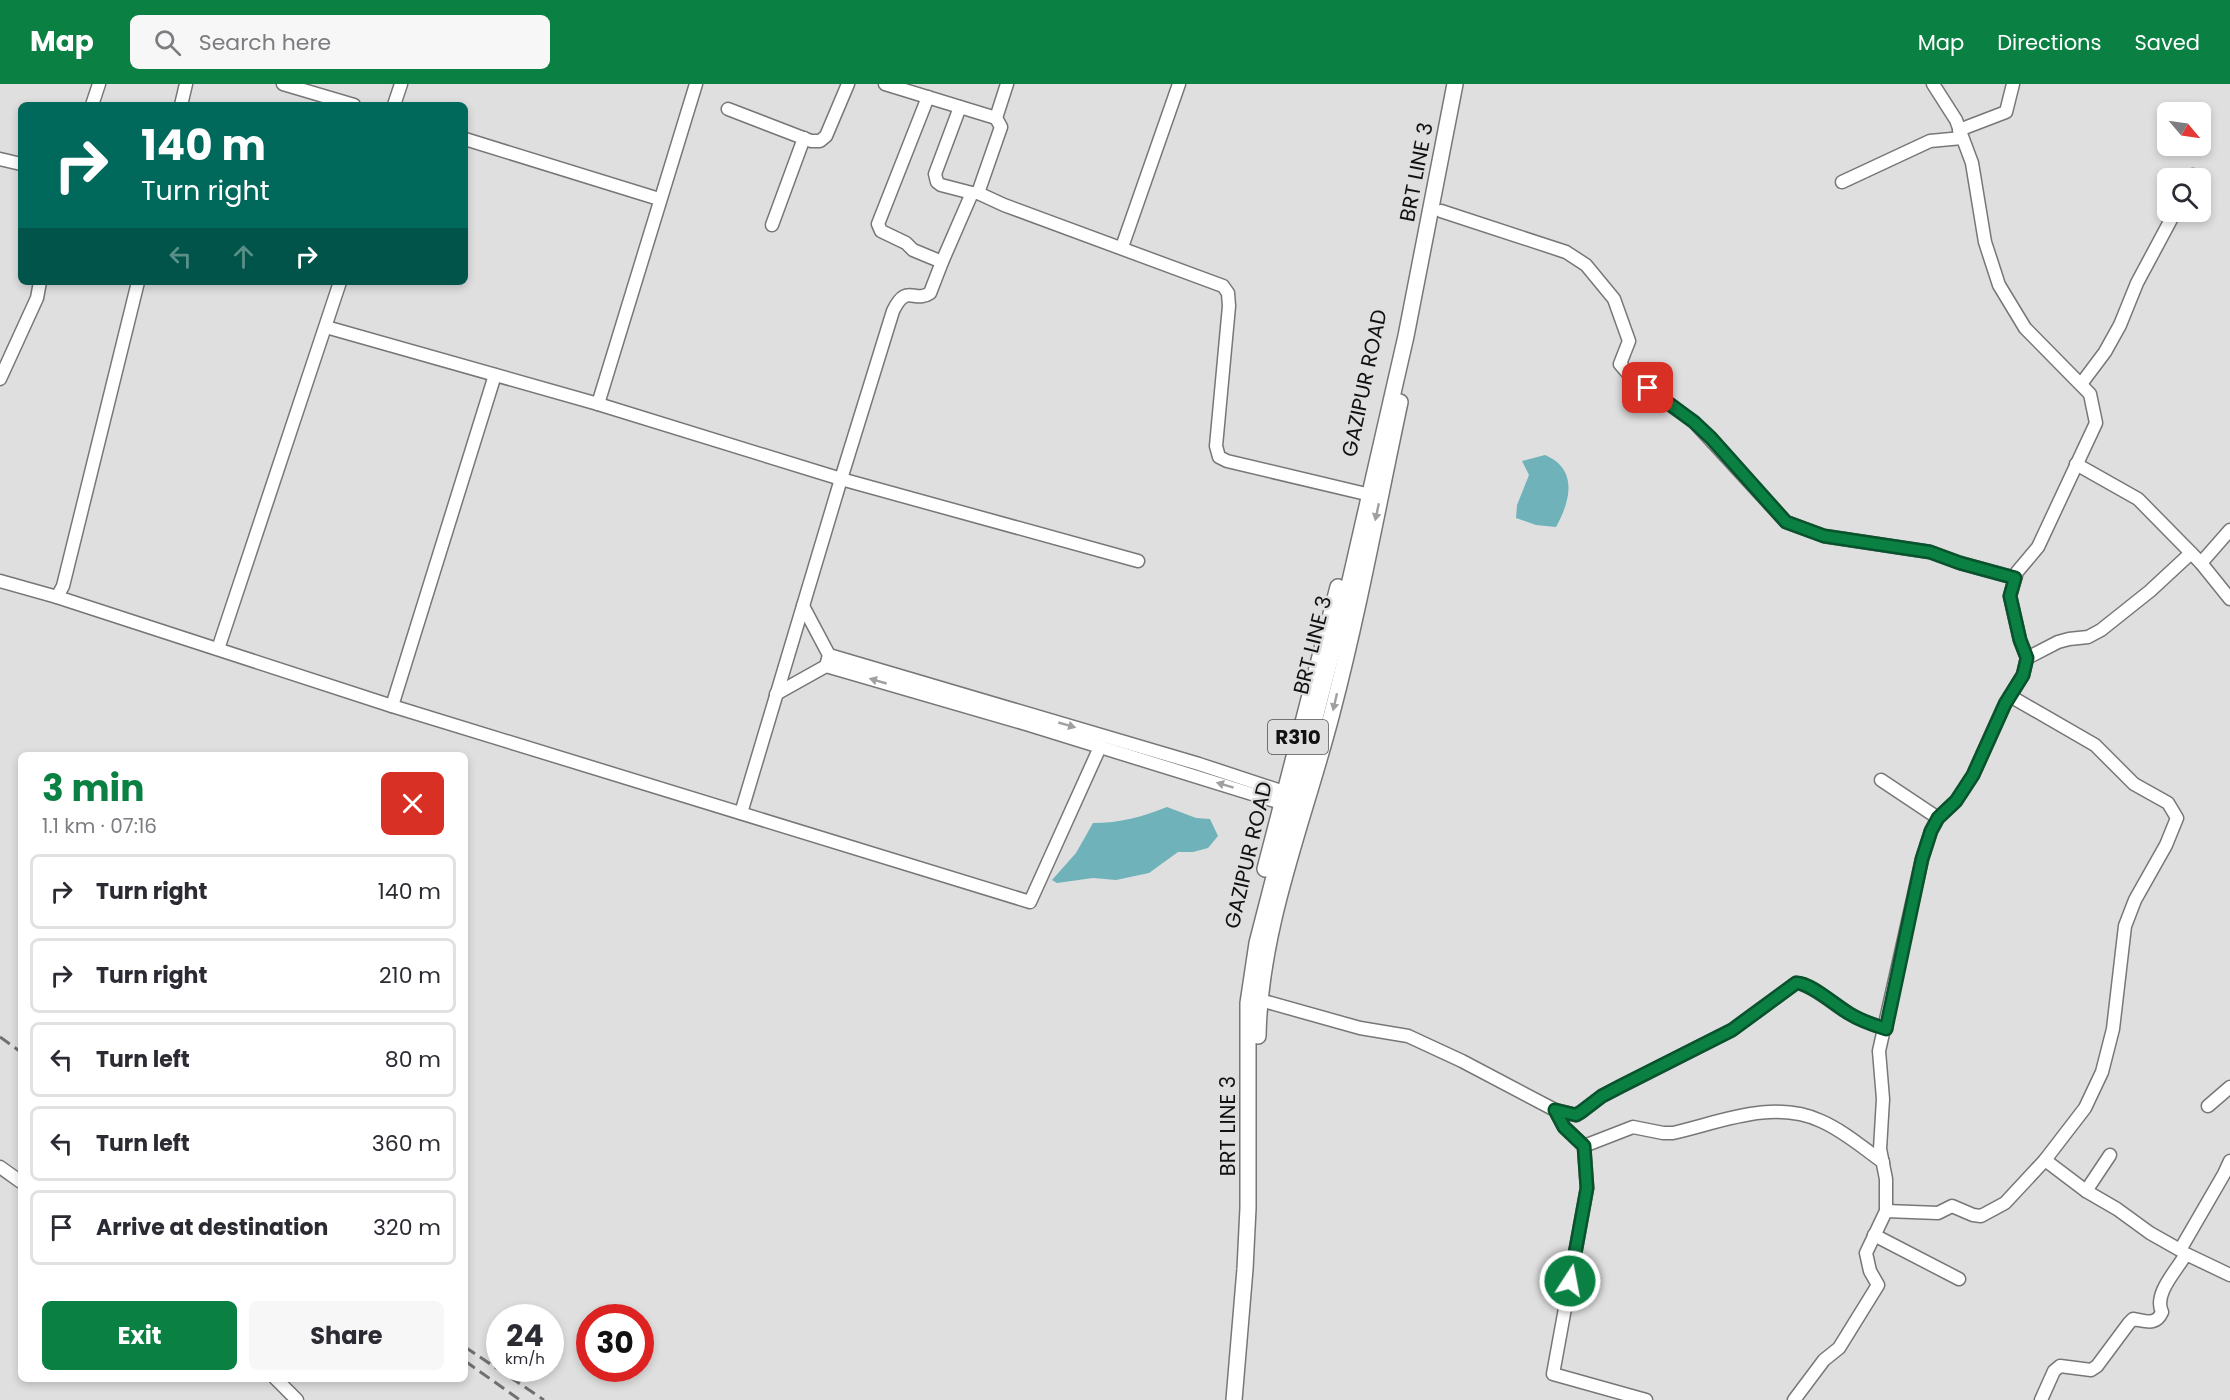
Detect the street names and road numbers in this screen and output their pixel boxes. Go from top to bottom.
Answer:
street label: BRT LINE 3 [1392,120,1440,224]
street label: GAZIPUR ROAD [1334,307,1394,459]
street label: BRT LINE 3 [1286,593,1338,697]
road number: R310 [1268,720,1328,754]
street label: GAZIPUR ROAD [1217,779,1279,931]
street label: BRT LINE 3 [1213,1076,1242,1176]

